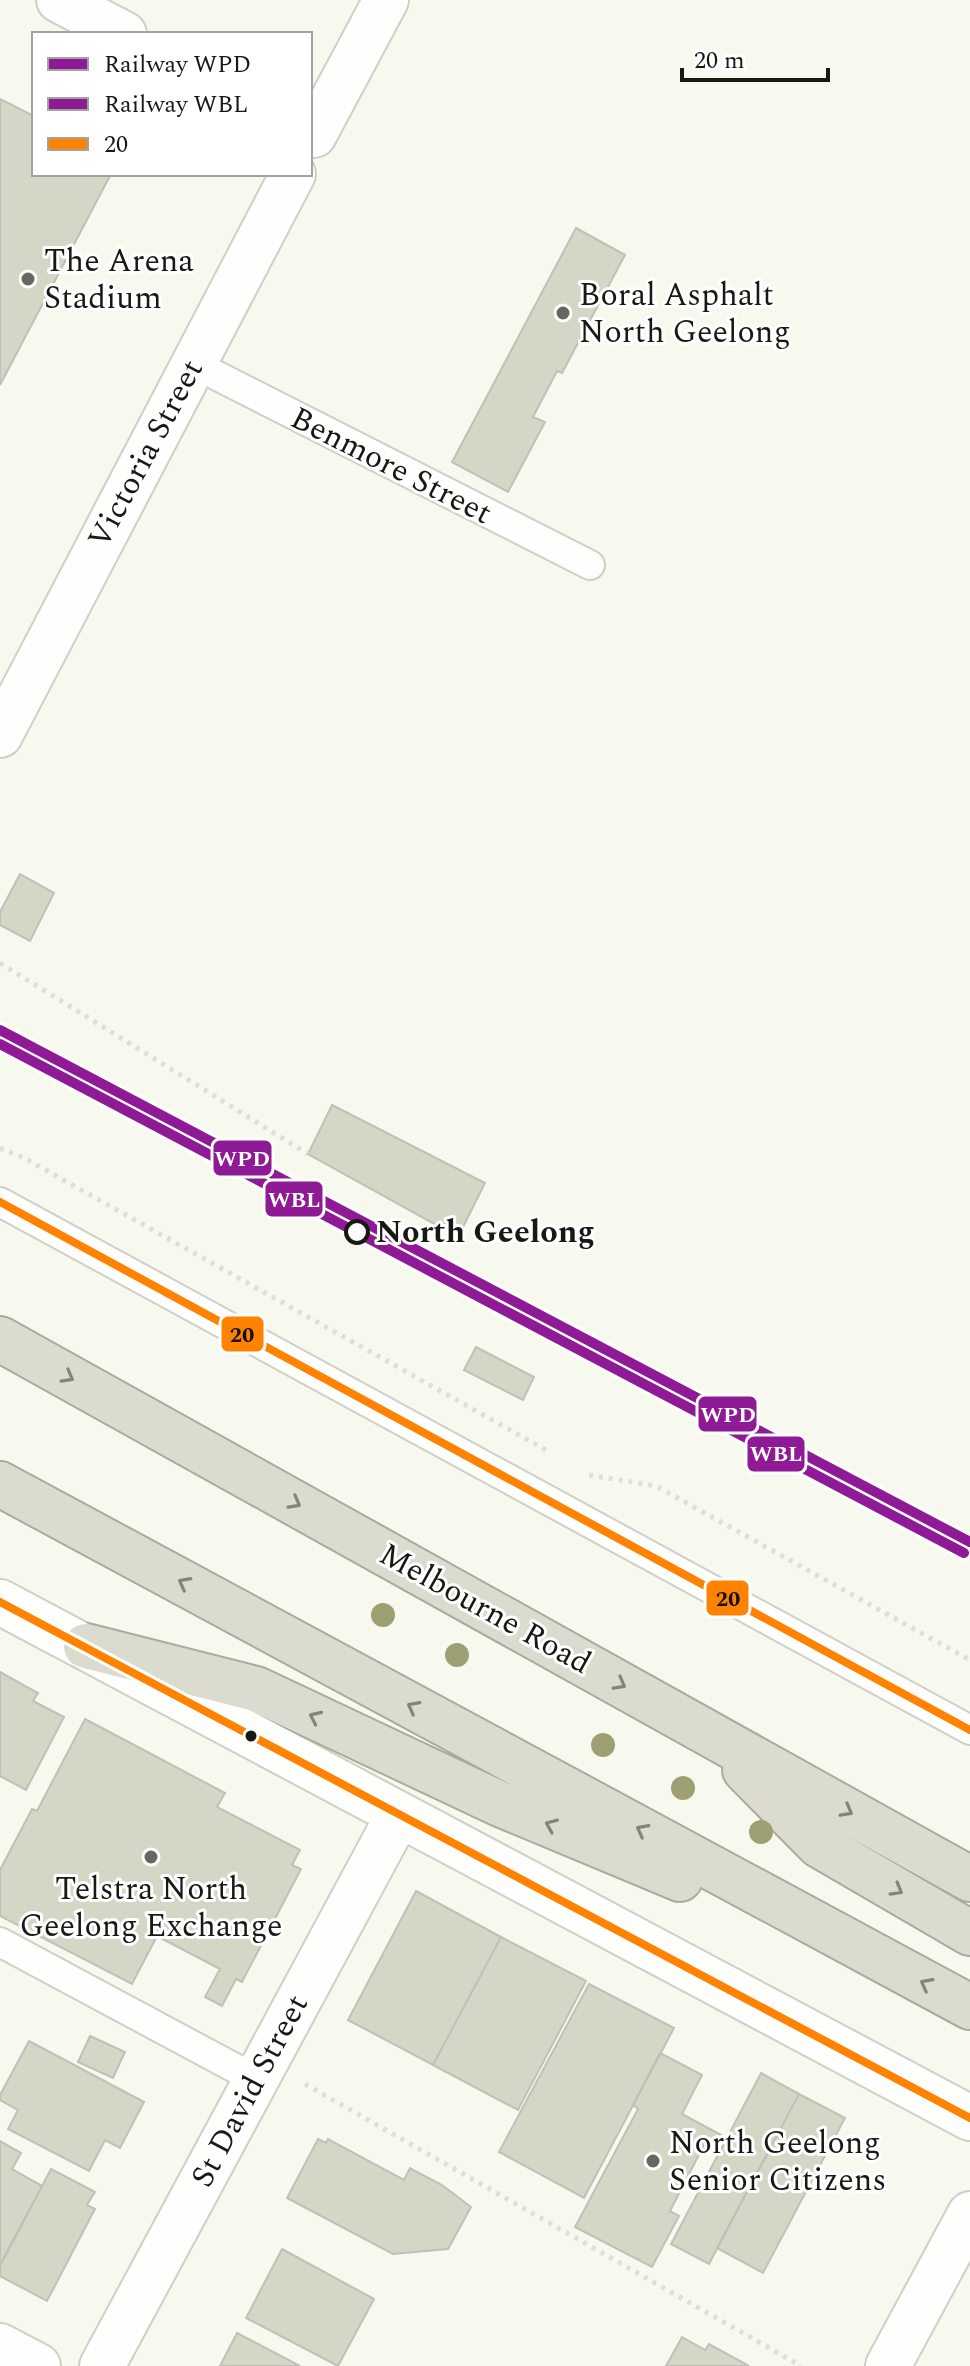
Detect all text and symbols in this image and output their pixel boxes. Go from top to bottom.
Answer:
legend [32,32,312,176]
scale bar [682,32,828,82]
text: 20 m [694,43,745,79]
text: Railway WPD [104,47,251,83]
text: Railway WBL [104,87,248,123]
text: 20 [104,127,128,163]
place label: The Arena Stadium [44,237,194,323]
marker: The Arena Stadium [19,270,37,288]
place label: Boral Asphalt North Geelong [579,271,791,357]
marker: Boral Asphalt North Geelong [554,304,572,322]
street label: Victoria Street [76,351,216,557]
street label: Benmore Street [282,394,500,538]
line badge: WPD [212,1139,273,1177]
text: WPD [214,1143,270,1176]
line badge: WBL [264,1180,324,1218]
text: WBL [268,1184,320,1217]
place label: North Geelong [376,1208,595,1257]
marker: North Geelong [345,1220,369,1244]
line badge: 20 [220,1315,265,1353]
text: 20 [230,1319,254,1352]
one-way arrow [59,1367,74,1383]
line badge: WPD [697,1395,758,1433]
text: WPD [700,1399,756,1432]
line badge: WBL [746,1435,806,1473]
text: WBL [750,1438,802,1471]
one-way arrow [287,1494,302,1509]
street label: Melbourne Road [370,1530,600,1688]
one-way arrow [178,1578,192,1593]
line badge: 20 [705,1579,750,1617]
text: 20 [716,1583,740,1616]
one-way arrow [612,1675,626,1690]
one-way arrow [407,1701,421,1716]
one-way arrow [309,1711,324,1727]
unlabelled marker [243,1728,259,1744]
one-way arrow [839,1801,853,1817]
one-way arrow [545,1819,559,1835]
one-way arrow [635,1825,650,1840]
marker: Telstra North Geelong Exchange [142,1848,160,1866]
place label: Telstra North Geelong Exchange [19,1865,283,1951]
one-way arrow [888,1880,903,1896]
one-way arrow [920,1978,935,1993]
street label: St David Street [179,1986,321,2196]
place label: North Geelong Senior Citizens [669,2119,886,2205]
marker: North Geelong Senior Citizens [644,2152,662,2170]

